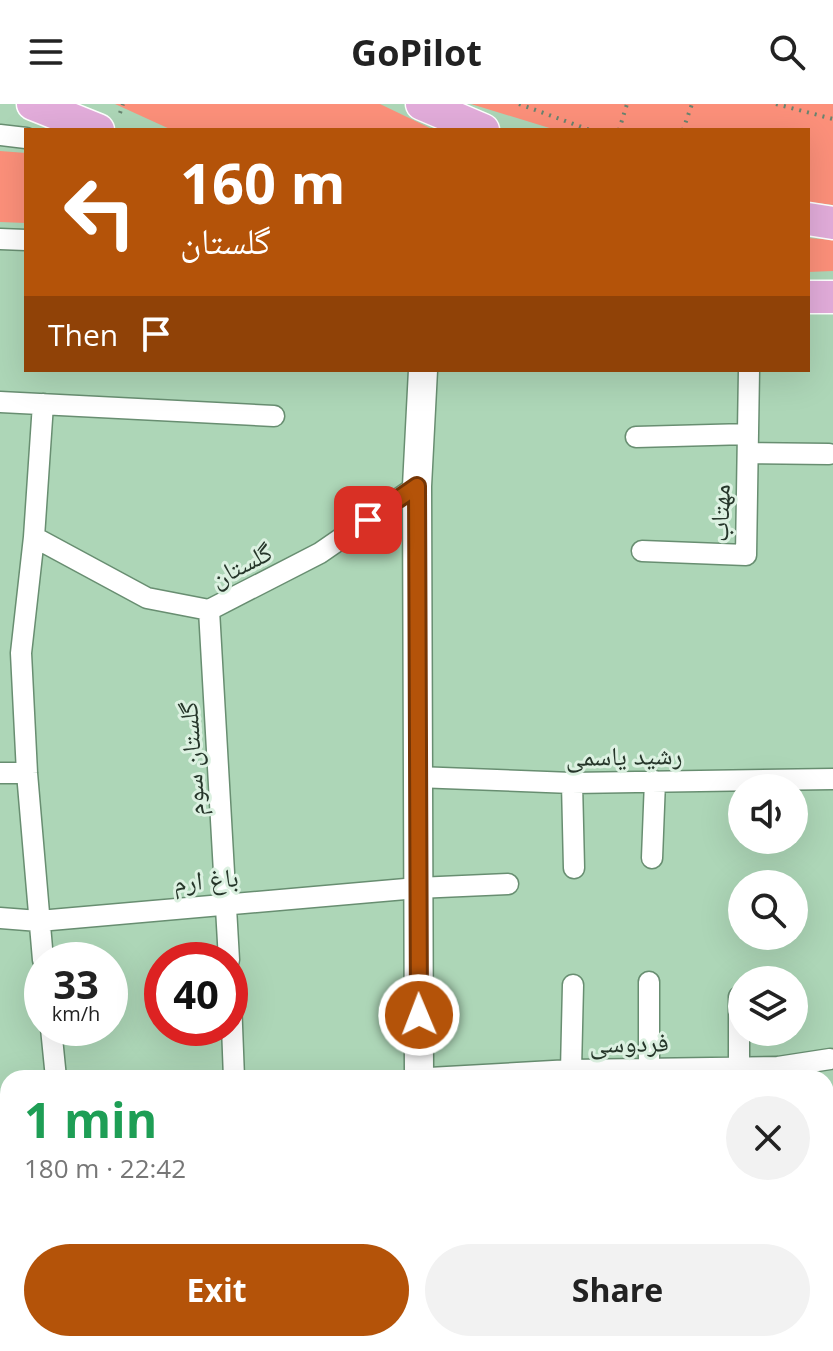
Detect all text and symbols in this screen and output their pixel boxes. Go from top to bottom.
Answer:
text: GoPilot [351,28,482,77]
icon: menu [24,30,68,74]
icon: search [765,30,809,74]
text: 160 m [180,144,346,220]
icon: left [48,160,152,264]
text: گلستان [180,216,271,265]
icon: arrive [134,312,178,356]
text: Then [48,314,118,355]
street label: مهتاب [700,483,738,542]
pin [334,486,402,554]
icon: arrive [346,498,390,542]
street label: گلستان [203,533,278,595]
street label: گلستان سوم [169,701,214,817]
street label: رشید یاسمی [565,736,683,774]
map controls [728,774,808,1046]
button: sound [728,774,808,854]
street label: باغ ارم [172,858,240,901]
button: search [728,870,808,950]
speed limit sign: 40 [144,942,248,1046]
text: 33 [53,956,99,1011]
button: layers [728,966,808,1046]
position arrow [377,973,461,1057]
text: km/h [52,1000,100,1027]
street label: فردوسی [589,1023,669,1061]
text: 1 min [24,1087,157,1152]
button: close [726,1096,810,1180]
text: 180 m · 22:42 [24,1150,186,1186]
button: Exit [24,1244,409,1336]
button: Share [425,1244,810,1336]

